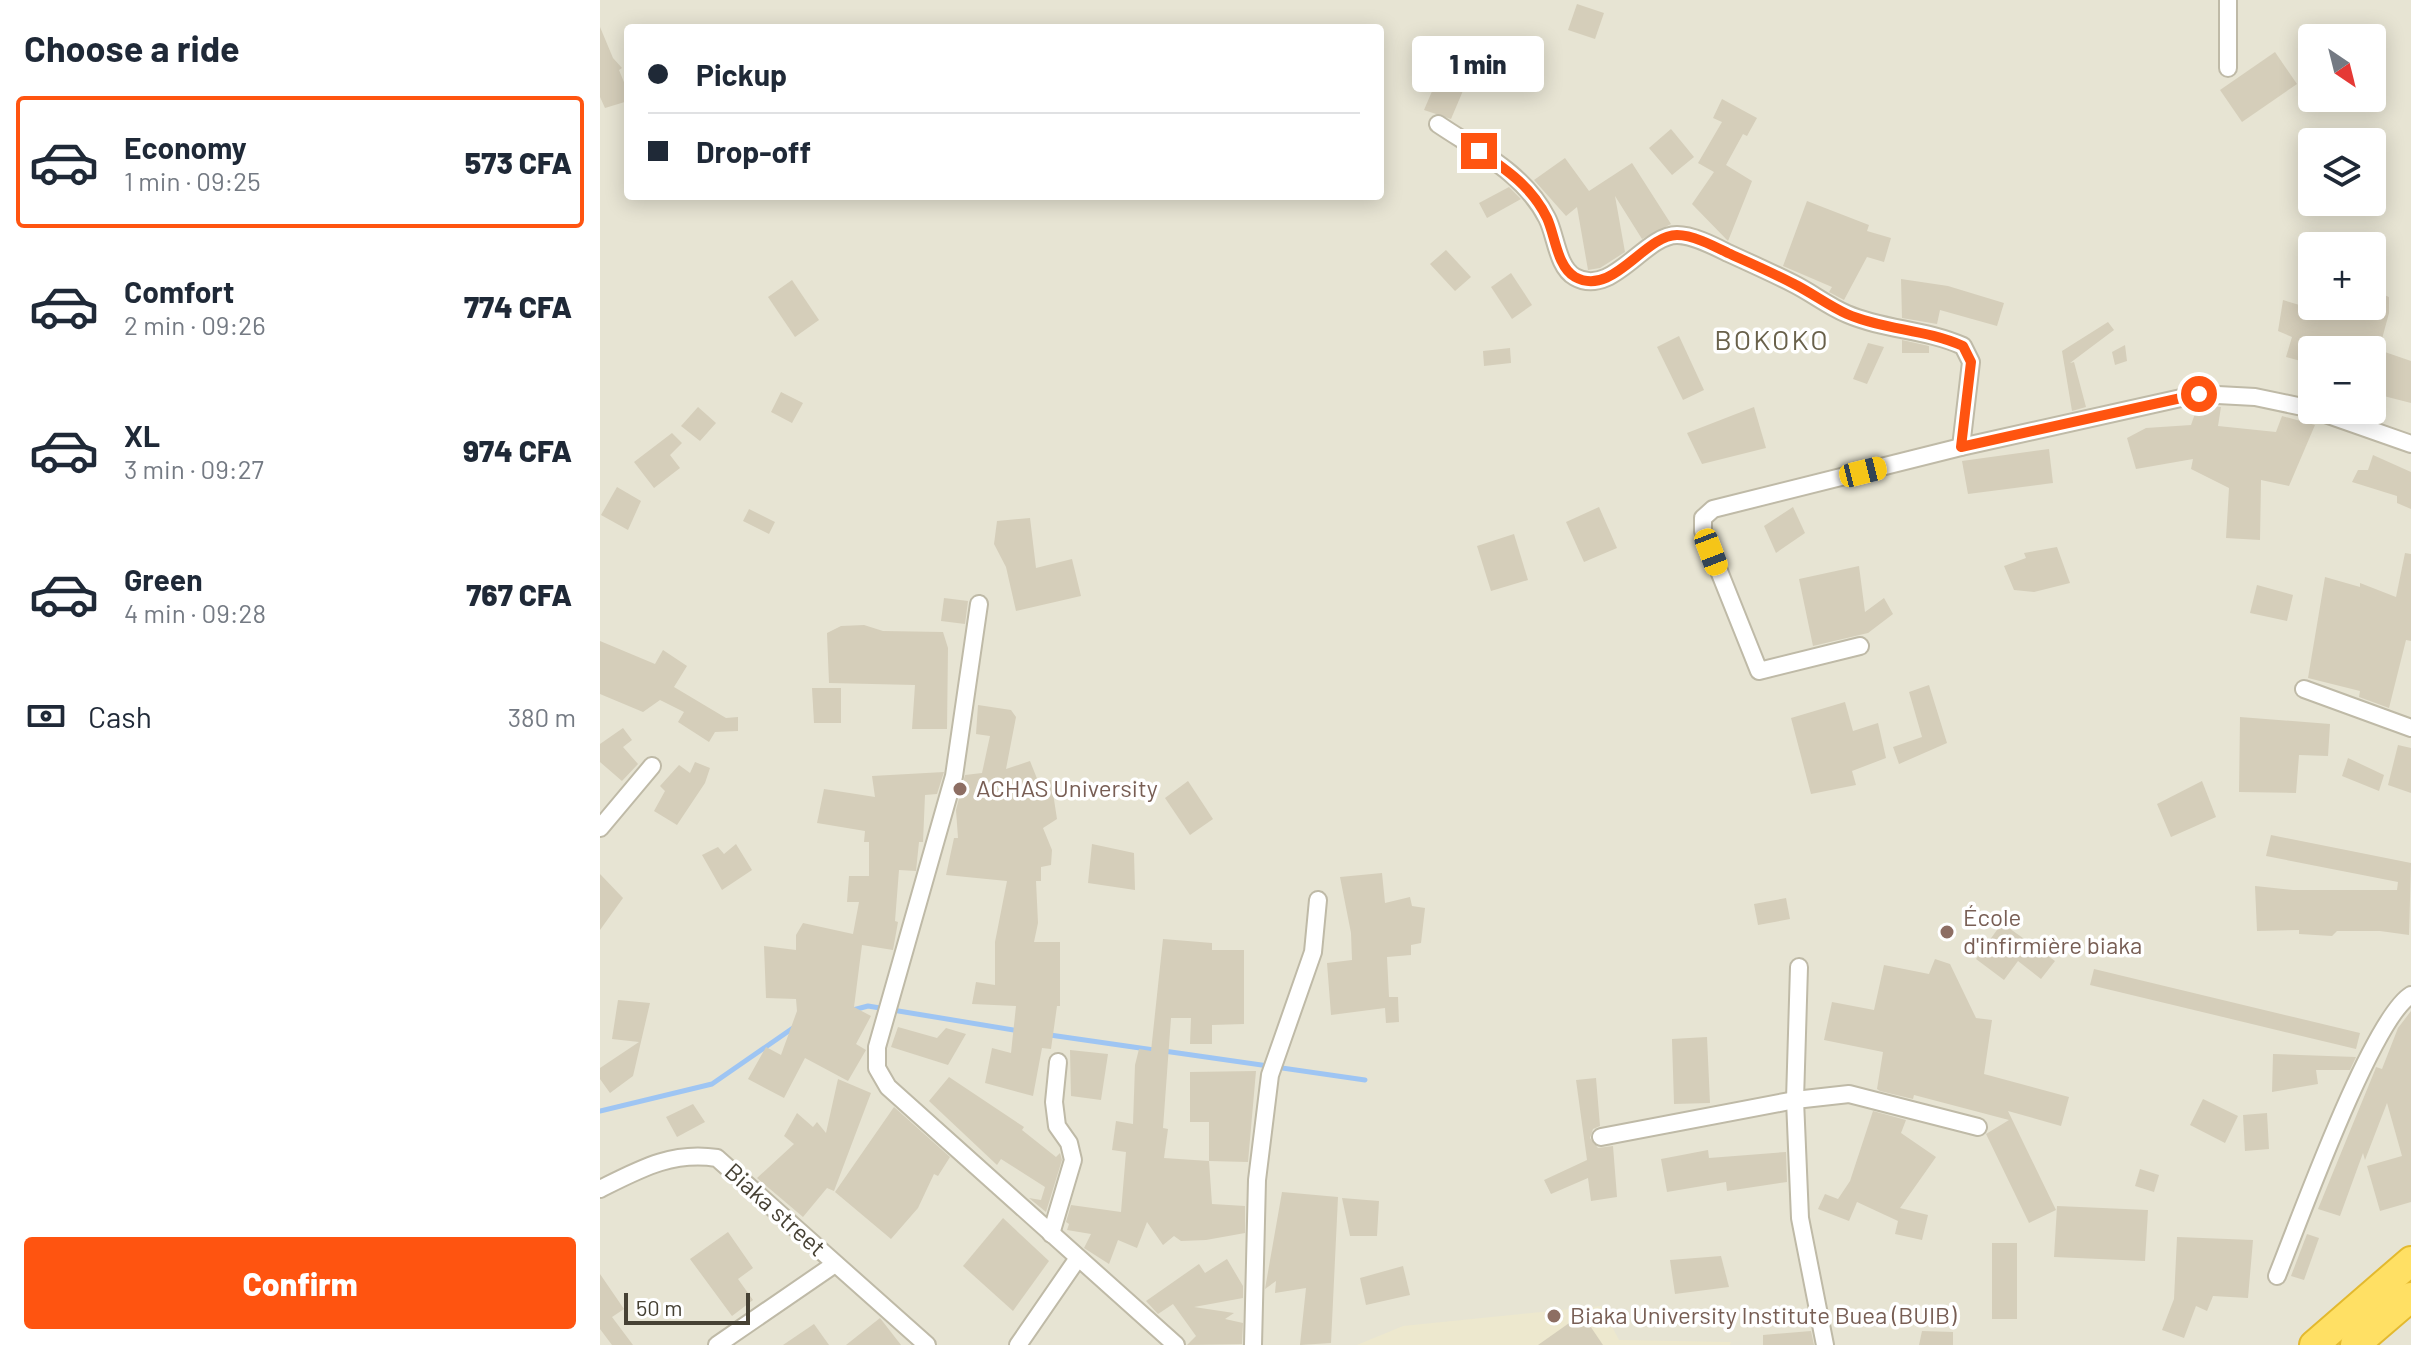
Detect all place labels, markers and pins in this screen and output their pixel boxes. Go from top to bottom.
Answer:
place label: ACHAS University [976,773,1158,802]
marker: ACHAS University [951,780,969,798]
place label: École d'infirmière biaka [1963,902,2142,959]
marker: École d'infirmière biaka [1938,923,1956,941]
place label: Biaka University Institute Buea (BUIB) [1570,1300,1957,1329]
marker: Biaka University Institute Buea (BUIB) [1545,1307,1563,1325]

